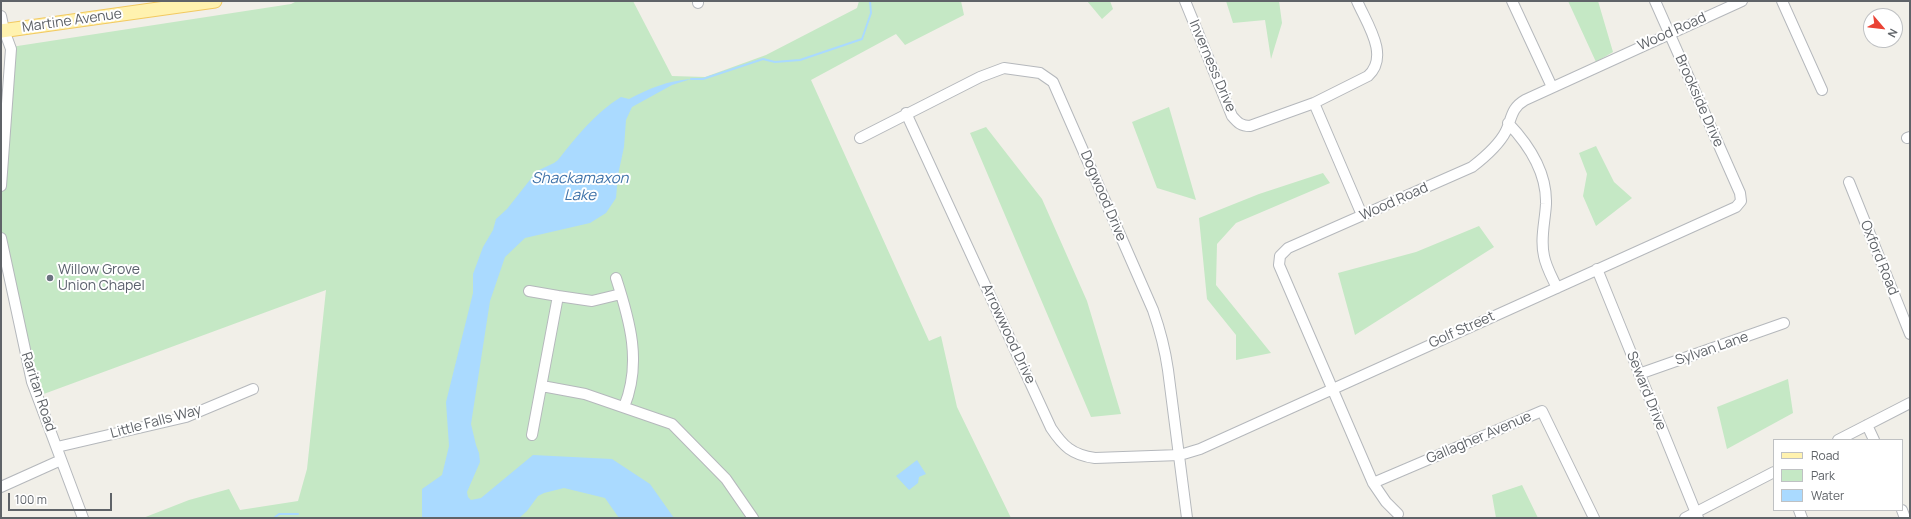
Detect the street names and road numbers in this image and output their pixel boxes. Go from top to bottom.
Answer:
street label: Martine Avenue [21,6,123,36]
street label: Wood Road [1635,9,1709,55]
street label: Inverness Drive [1185,17,1239,115]
street label: Brookside Drive [1671,52,1727,150]
street label: Dogwood Drive [1076,148,1130,244]
street label: Wood Road [1357,179,1431,225]
street label: Oxford Road [1856,218,1902,298]
street label: Arrowwood Drive [977,281,1039,387]
street label: Golf Street [1426,308,1498,352]
street label: Sylvan Lane [1673,329,1751,369]
street label: Seward Drive [1623,349,1669,433]
street label: Raritan Road [17,350,59,434]
street label: Little Falls Way [109,402,203,442]
street label: Gallagher Avenue [1424,408,1534,468]

